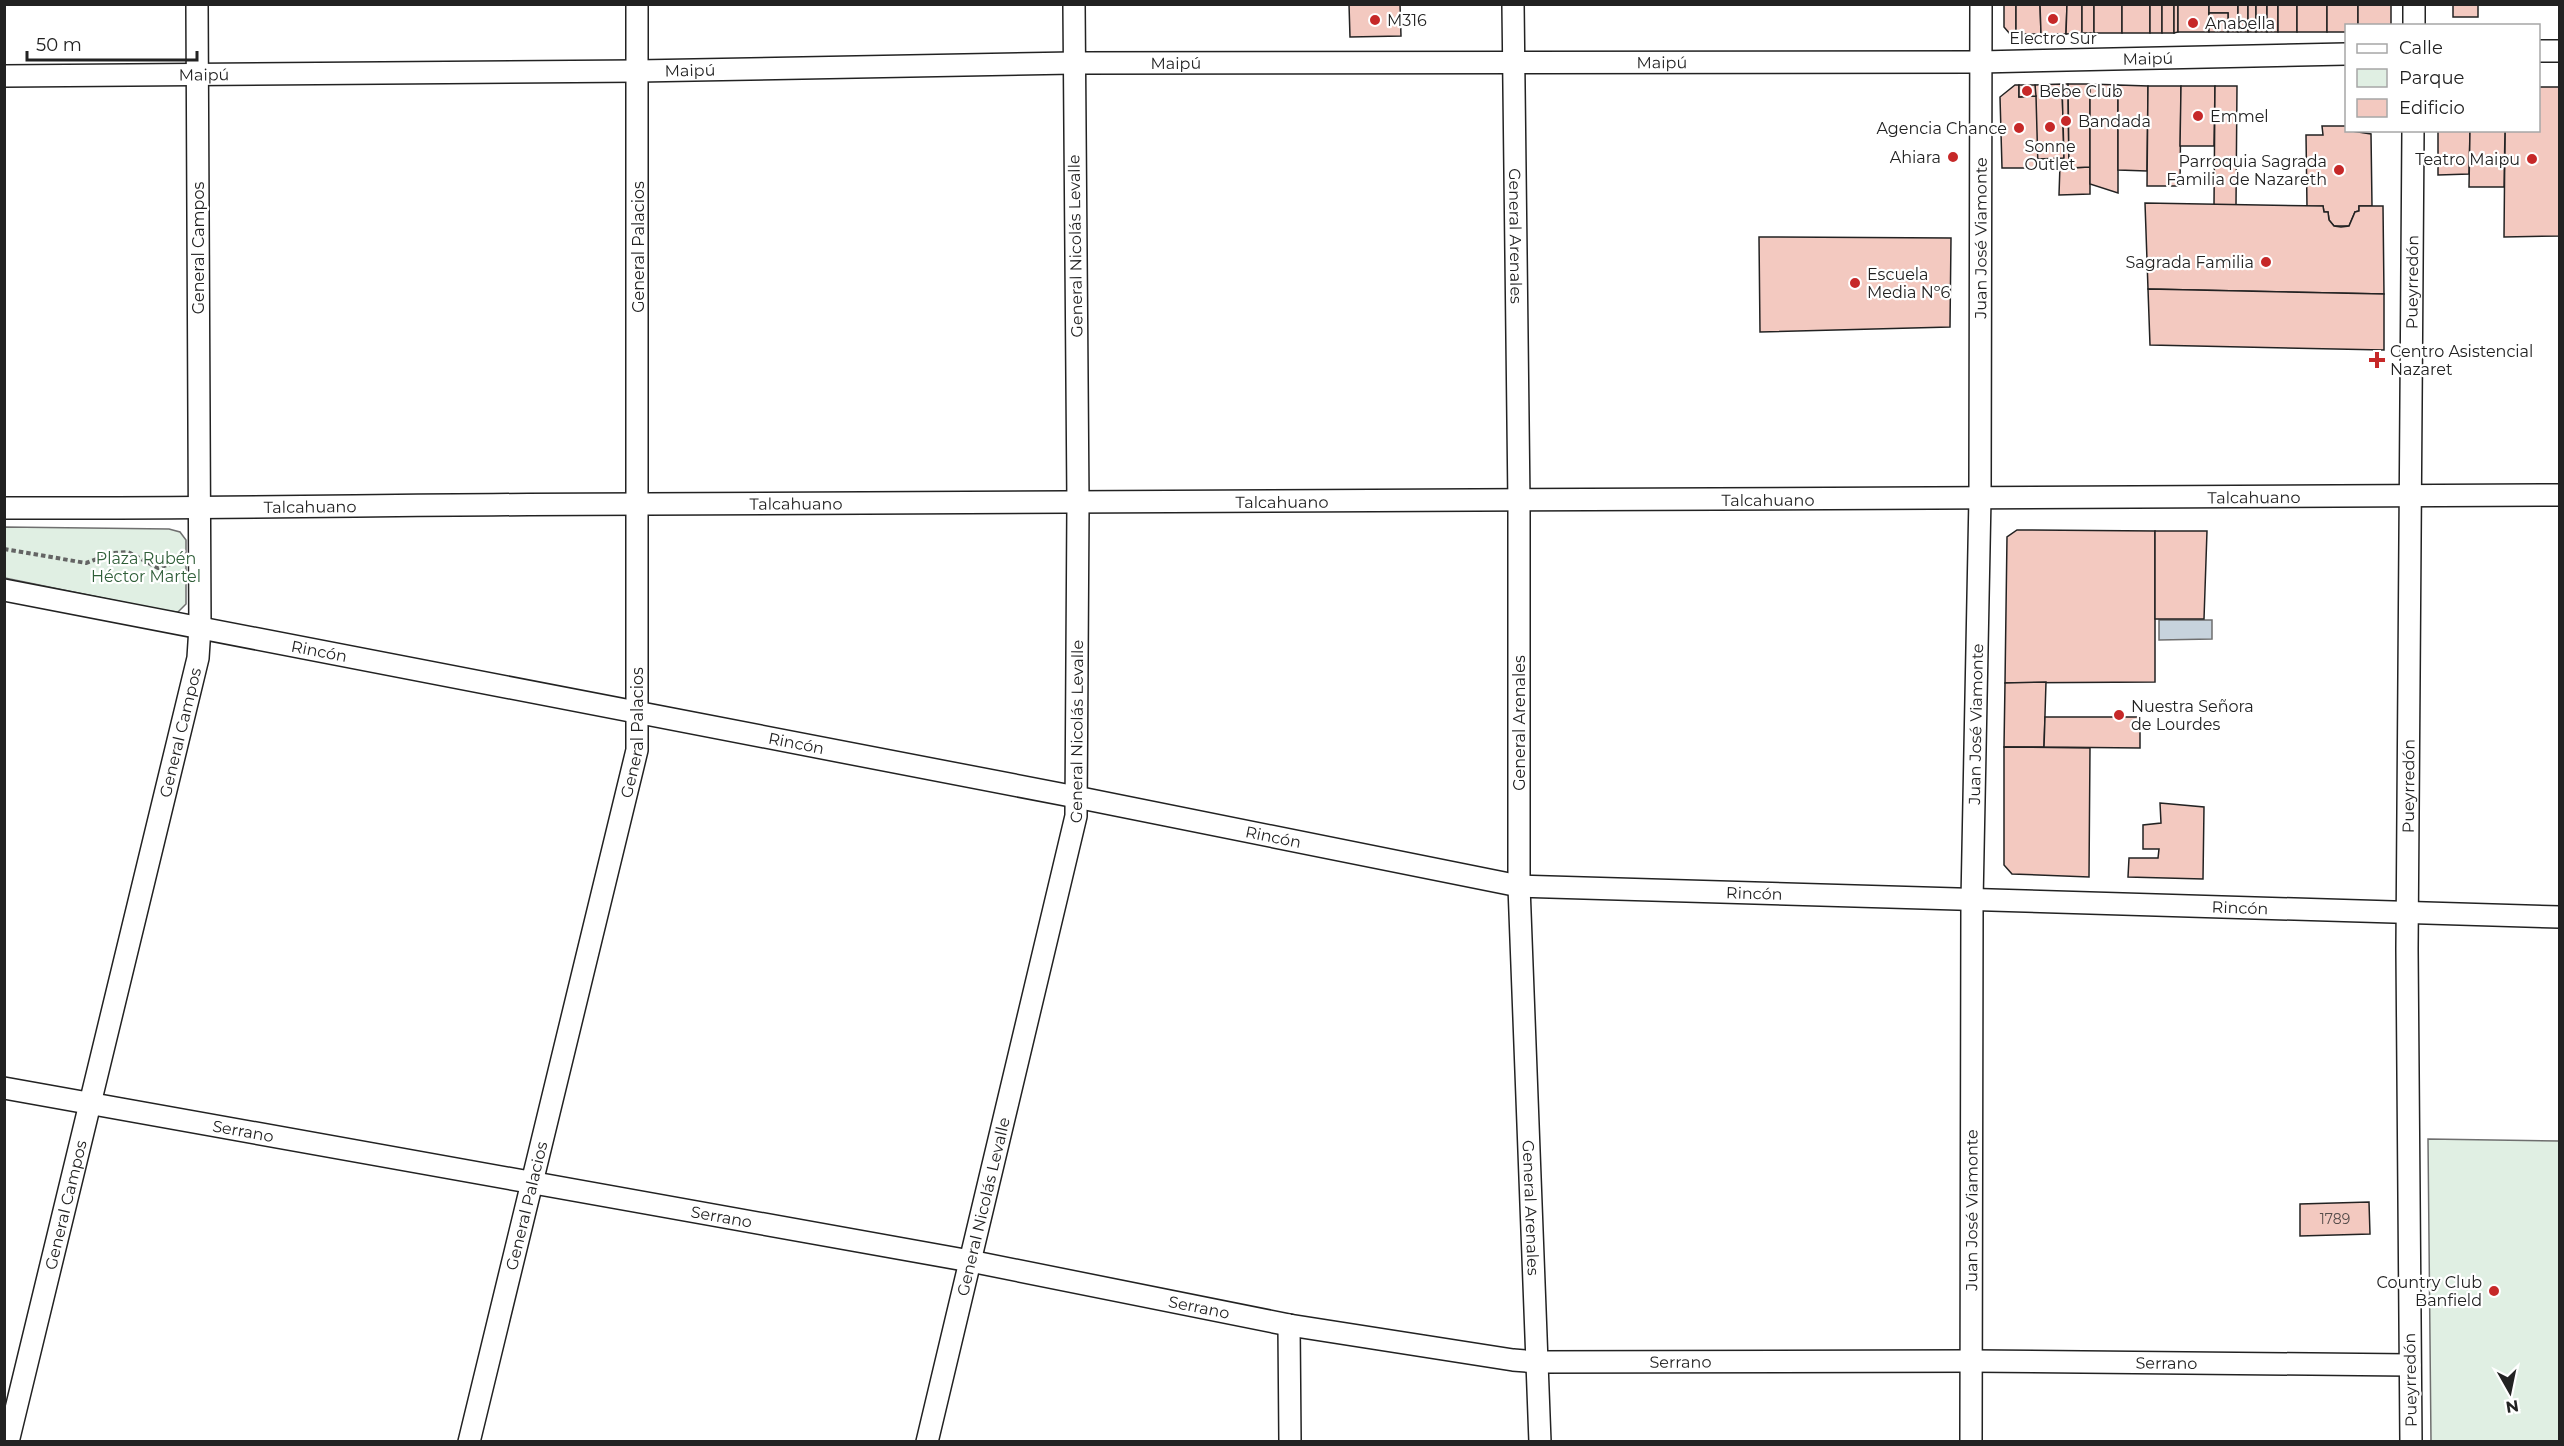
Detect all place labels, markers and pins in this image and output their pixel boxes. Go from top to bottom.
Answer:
place label: M316 [1387,11,1427,30]
marker: Electro Sur [2046,12,2060,26]
marker: M316 [1368,13,1382,27]
place label: Anabella [2205,14,2275,33]
marker: Anabella [2186,16,2200,30]
place label: Electro Sur [2009,29,2097,48]
place label: Bebe Club [2039,82,2123,101]
marker: Bebe Club [2020,84,2034,98]
place label: Emmel [2210,107,2269,126]
marker: Emmel [2191,109,2205,123]
place label: Bandada [2078,112,2151,131]
marker: Bandada [2059,114,2073,128]
place label: Agencia Chance [1876,119,2007,138]
marker: Sonne Outlet [2043,120,2057,134]
marker: Agencia Chance [2012,121,2026,135]
place label: Sonne Outlet [2024,137,2076,174]
place label: Ahiara [1890,148,1941,167]
marker: Ahiara [1946,150,1960,164]
place label: Teatro Maipu [2415,150,2520,169]
place label: Parroquia Sagrada Familia de Nazareth [2166,152,2327,189]
marker: Teatro Maipu [2525,152,2539,166]
marker: Parroquia Sagrada Familia de Nazareth [2332,163,2346,177]
place label: Sagrada Familia [2126,253,2254,272]
marker: Sagrada Familia [2259,255,2273,269]
place label: Escuela Media Nº6 [1867,265,1950,302]
marker: Escuela Media Nº6 [1848,276,1862,290]
place label: Centro Asistencial Nazaret [2390,342,2533,379]
marker: Centro Asistencial Nazaret [2368,351,2386,369]
place label: Nuestra Señora de Lourdes [2131,697,2254,734]
marker: Nuestra Señora de Lourdes [2112,708,2126,722]
place label: Country Club Banfield [2376,1273,2482,1310]
marker: Country Club Banfield [2487,1284,2501,1298]

